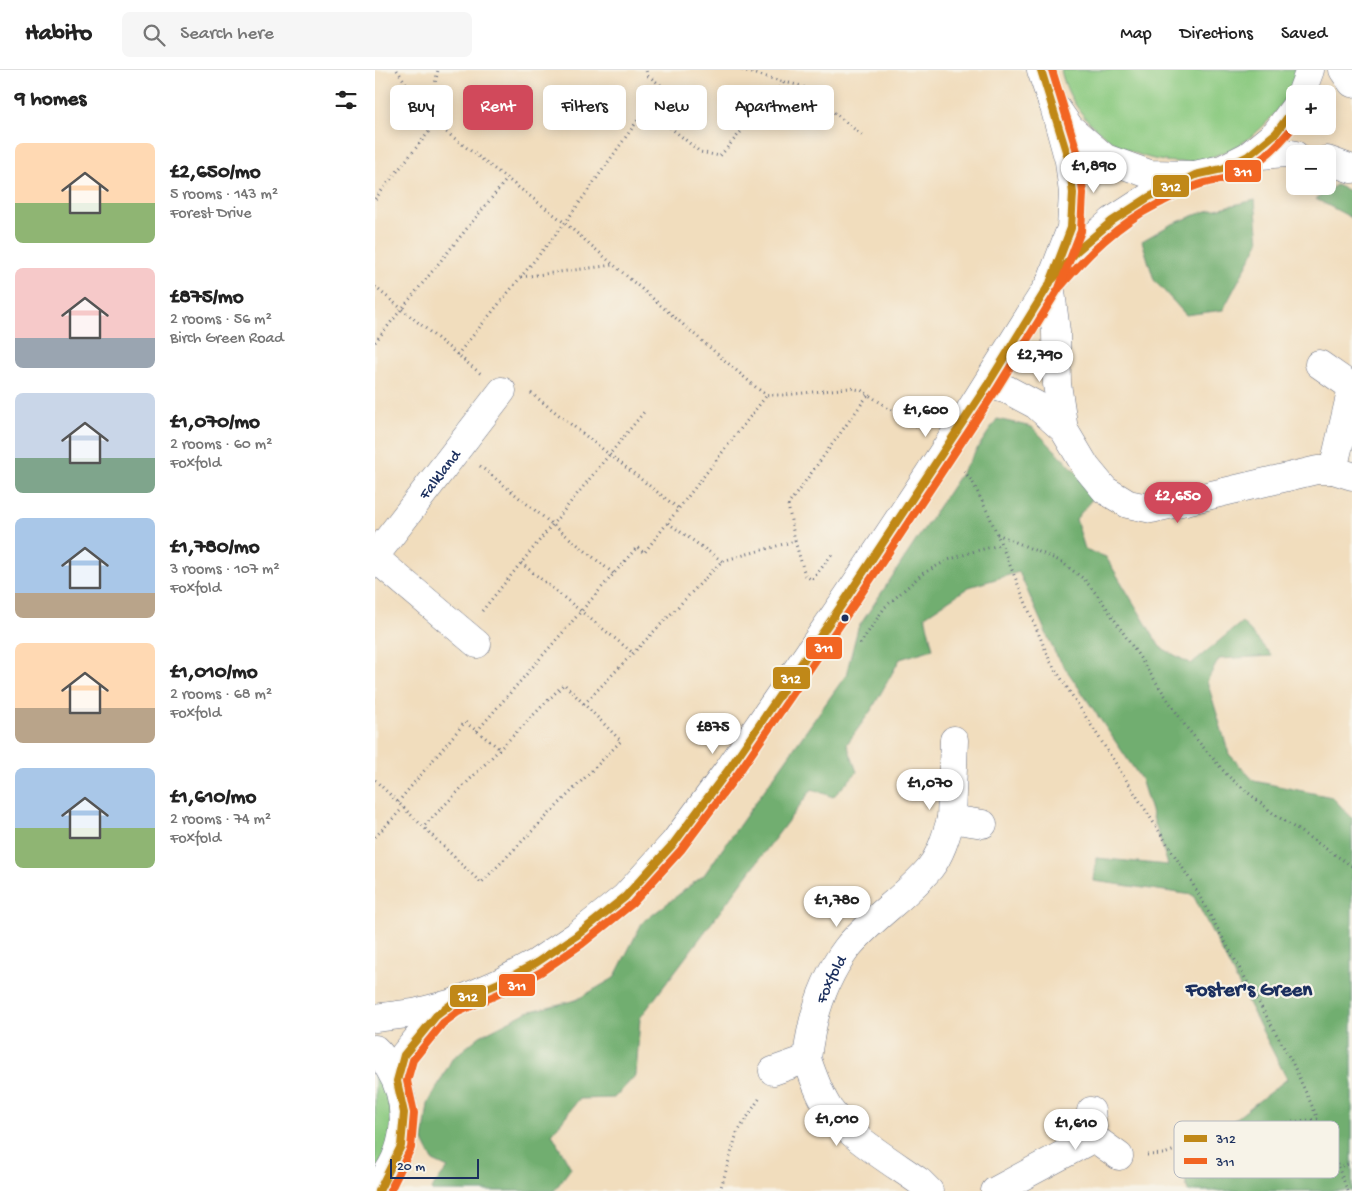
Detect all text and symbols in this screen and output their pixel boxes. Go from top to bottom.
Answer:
search box [122,12,472,57]
text: Habito [25,20,92,49]
icon: search [140,21,168,49]
text: Search here [180,23,274,46]
text: Map [1120,24,1152,45]
text: Directions [1180,24,1253,45]
text: Saved [1281,24,1327,45]
chip: Buy [390,85,453,130]
chip: Rent [463,85,533,130]
chip: Filters [543,85,626,130]
chip: New [636,85,707,130]
chip: Apartment [717,85,834,130]
map controls [1286,85,1336,195]
button: + [1286,85,1336,135]
icon: filters [332,86,360,114]
text: 9 homes [15,88,86,113]
button: − [1286,145,1336,195]
pin: £1,890 [1053,152,1135,194]
text: £1,890 [1072,158,1116,177]
line badge: 311 [1224,159,1262,183]
text: £2,650/mo [170,161,261,186]
icon: home [55,163,115,223]
text: 311 [1233,165,1253,182]
line badge: 312 [1152,174,1190,198]
text: 312 [1160,180,1181,197]
text: 5 rooms · 143 m² [170,186,278,205]
text: Forest Drive [170,205,252,224]
text: £875/mo [170,286,244,311]
icon: home [55,288,115,348]
text: 2 rooms · 56 m² [170,311,272,330]
text: Birch Green Road [170,330,284,349]
pin: £2,790 [999,340,1081,383]
text: £2,790 [1017,347,1063,366]
pin: £1,600 [885,396,967,438]
text: £1,600 [904,402,948,421]
text: £1,070/mo [170,411,260,436]
icon: home [55,413,115,473]
text: 2 rooms · 60 m² [170,436,272,455]
street label: Falkland [416,446,467,505]
text: Foxfold [170,455,221,474]
pin: £2,650 [1137,482,1219,524]
text: £2,650 [1155,488,1201,507]
text: £1,780/mo [170,536,260,561]
icon: home [55,538,115,598]
text: 3 rooms · 107 m² [170,561,280,580]
text: Foxfold [170,580,221,599]
unlabelled marker [840,613,850,623]
line badge: 311 [805,636,843,660]
text: 311 [814,641,834,658]
text: £1,010/mo [170,661,258,686]
icon: home [55,663,115,723]
line badge: 312 [772,666,811,690]
text: 312 [780,672,801,689]
text: 2 rooms · 68 m² [170,686,272,705]
text: Foxfold [170,705,221,724]
pin: £875 [683,712,743,755]
text: £875 [697,719,729,738]
pin: £1,070 [889,768,971,811]
text: £1,070 [907,775,953,794]
text: £1,610/mo [170,786,256,811]
icon: home [55,788,115,848]
text: 2 rooms · 74 m² [170,811,271,830]
text: Foxfold [170,830,221,849]
pin: £1,780 [796,886,878,928]
text: £1,780 [815,892,859,911]
street label: Foxfold [813,952,853,1007]
line badge: 311 [498,973,536,997]
text: 311 [507,979,527,996]
district label: Foster's Green [1185,979,1313,1004]
line badge: 312 [449,984,487,1008]
text: 312 [457,990,478,1007]
pin: £1,010 [796,1104,878,1147]
pin: £1,610 [1035,1108,1117,1151]
text: £1,010 [815,1111,859,1130]
text: £1,610 [1055,1115,1097,1134]
legend [1174,1121,1339,1178]
text: 312 [1215,1132,1236,1149]
text: 311 [1215,1155,1235,1172]
scale bar [390,1156,479,1179]
text: 20 m [397,1159,425,1176]

